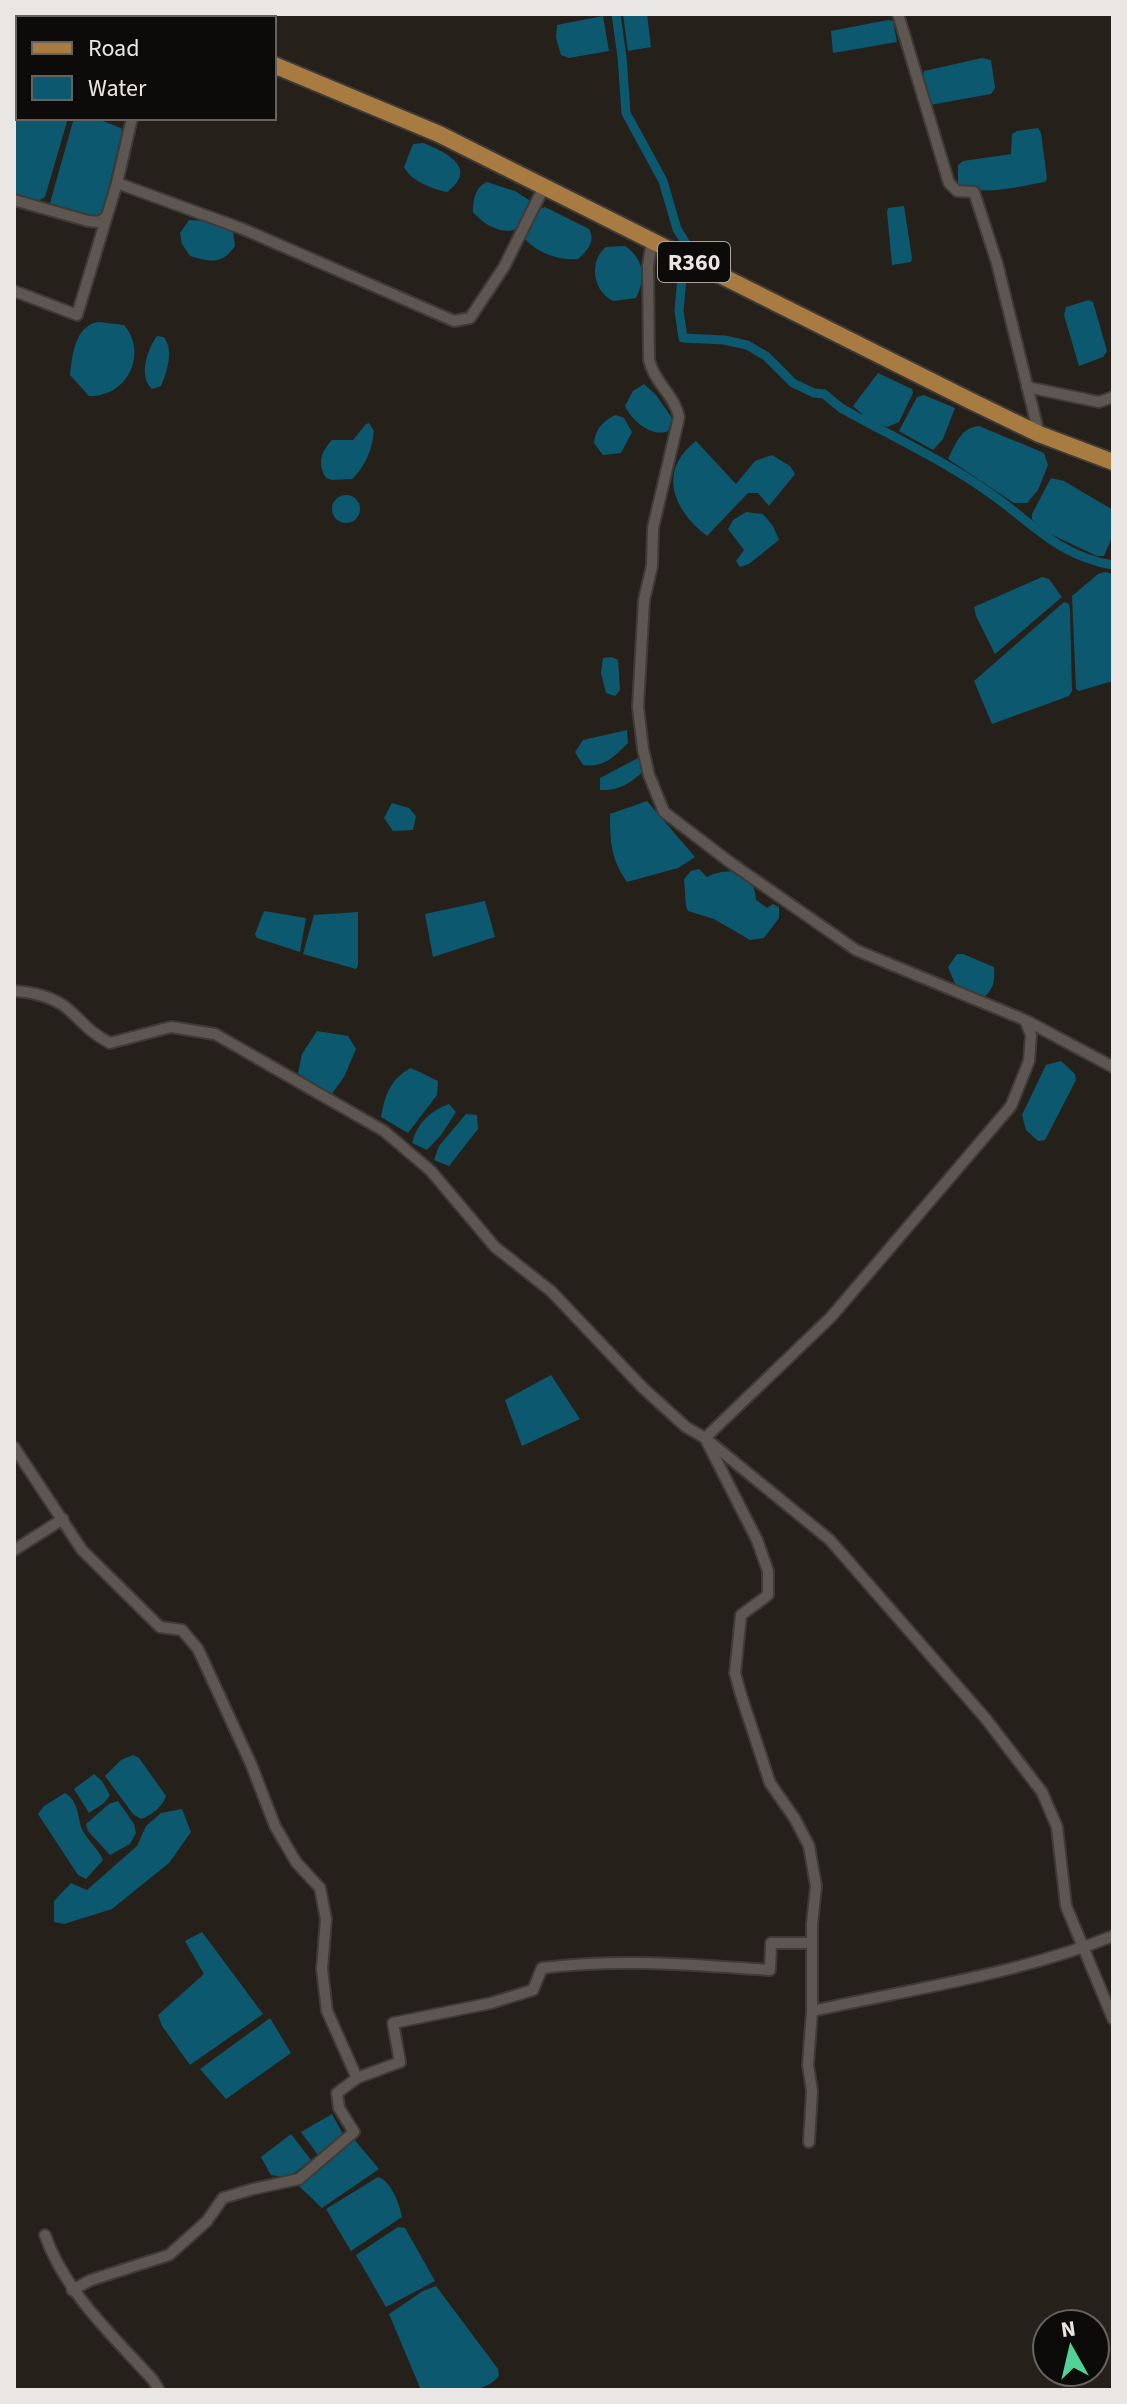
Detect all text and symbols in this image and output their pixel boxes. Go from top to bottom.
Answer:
legend [16,16,276,120]
text: Road [88,31,140,66]
text: Water [88,71,147,106]
road number: R360 [658,242,730,282]
north arrow [1031,2308,1111,2388]
text: N [1059,2312,1078,2346]

